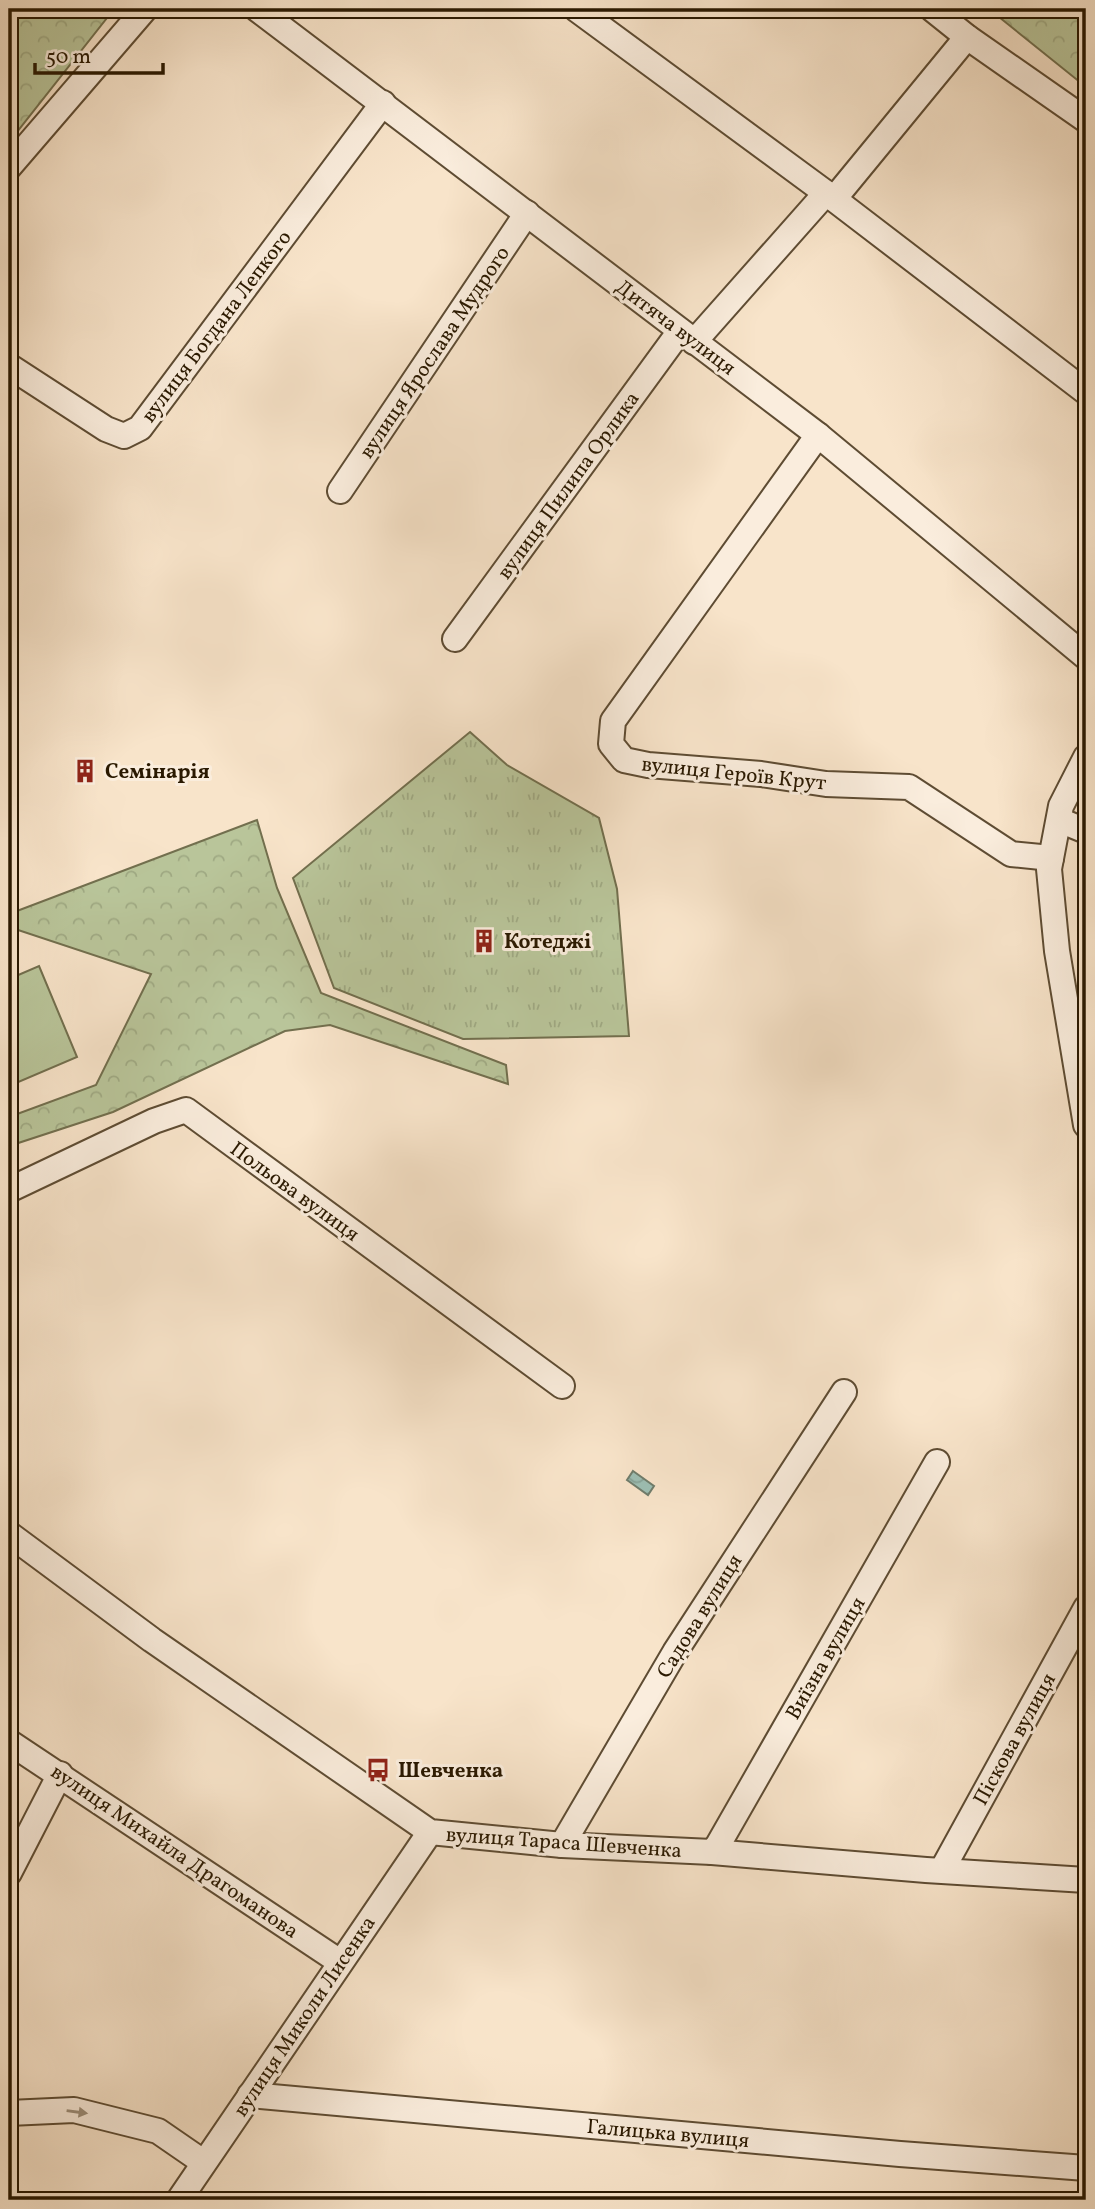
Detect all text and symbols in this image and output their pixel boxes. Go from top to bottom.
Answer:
scale bar [35,32,163,76]
text: 50 m [46,43,91,72]
street label: вулиця Богдана Лепкого [135,225,299,429]
street label: вулиця Ярослава Мудрого [353,241,517,465]
street label: Дитяча вулиця [609,273,741,383]
street label: вулиця Пилипа Орлика [491,386,647,586]
street label: вулиця Героїв Крут [640,750,828,799]
building icon: Семінарія [71,757,99,785]
place label: Семінарія [105,758,210,787]
building icon: Котеджі [470,927,498,955]
place label: Котеджі [504,928,591,957]
street label: Польова вулиця [223,1135,365,1249]
street label: Садова вулиця [651,1549,750,1684]
street label: Виїзна вулиця [779,1592,873,1726]
street label: Піскова вулиця [967,1668,1064,1811]
bus stop icon: Шевченка [364,1756,392,1784]
place label: Шевченка [398,1757,503,1786]
street label: вулиця Михайла Драгоманова [45,1758,304,1946]
street label: вулиця Тараса Шевченка [445,1821,683,1866]
street label: вулиця Миколи Лисенка [227,1911,383,2123]
one-way arrow [66,2107,88,2118]
street label: Галицька вулиця [585,2113,750,2156]

